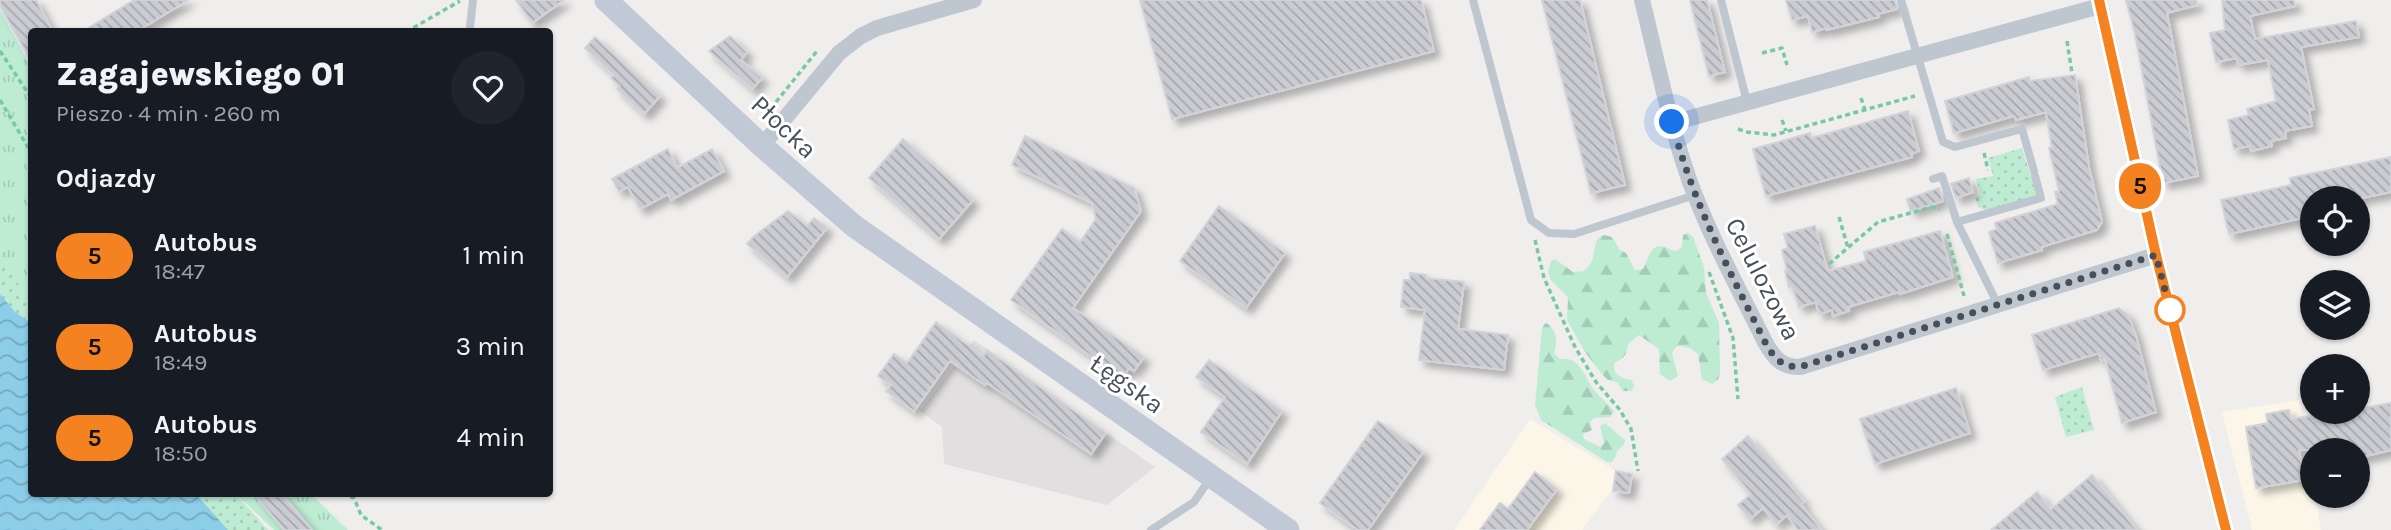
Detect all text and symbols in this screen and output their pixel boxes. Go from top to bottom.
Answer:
button: heart [451,51,525,125]
text: Zagajewskiego 01 [56,55,346,93]
street label: Płocka [745,89,823,165]
text: Pieszo · 4 min · 260 m [56,100,281,127]
your location [1654,104,1689,139]
text: Odjazdy [56,163,156,194]
line badge: 5 [2117,163,2163,209]
text: 5 [2133,172,2147,200]
map controls [2300,186,2370,508]
button: locate [2300,186,2370,256]
street label: Celulozowa [1719,212,1807,346]
text: Autobus [154,227,258,258]
text: 1 min [462,240,525,271]
text: 5 [88,242,101,270]
text: 18:47 [154,258,205,285]
button: layers [2300,270,2370,340]
unlabelled marker [2155,295,2185,325]
text: Autobus [154,318,258,349]
text: 3 min [456,331,525,362]
text: 5 [88,333,101,361]
street label: Łęgska [1084,348,1170,420]
text: 18:49 [154,349,207,376]
button: + [2300,354,2370,424]
text: Autobus [154,409,258,440]
text: 4 min [457,422,525,453]
text: 5 [88,424,101,452]
button: − [2300,438,2370,508]
text: 18:50 [154,440,208,467]

